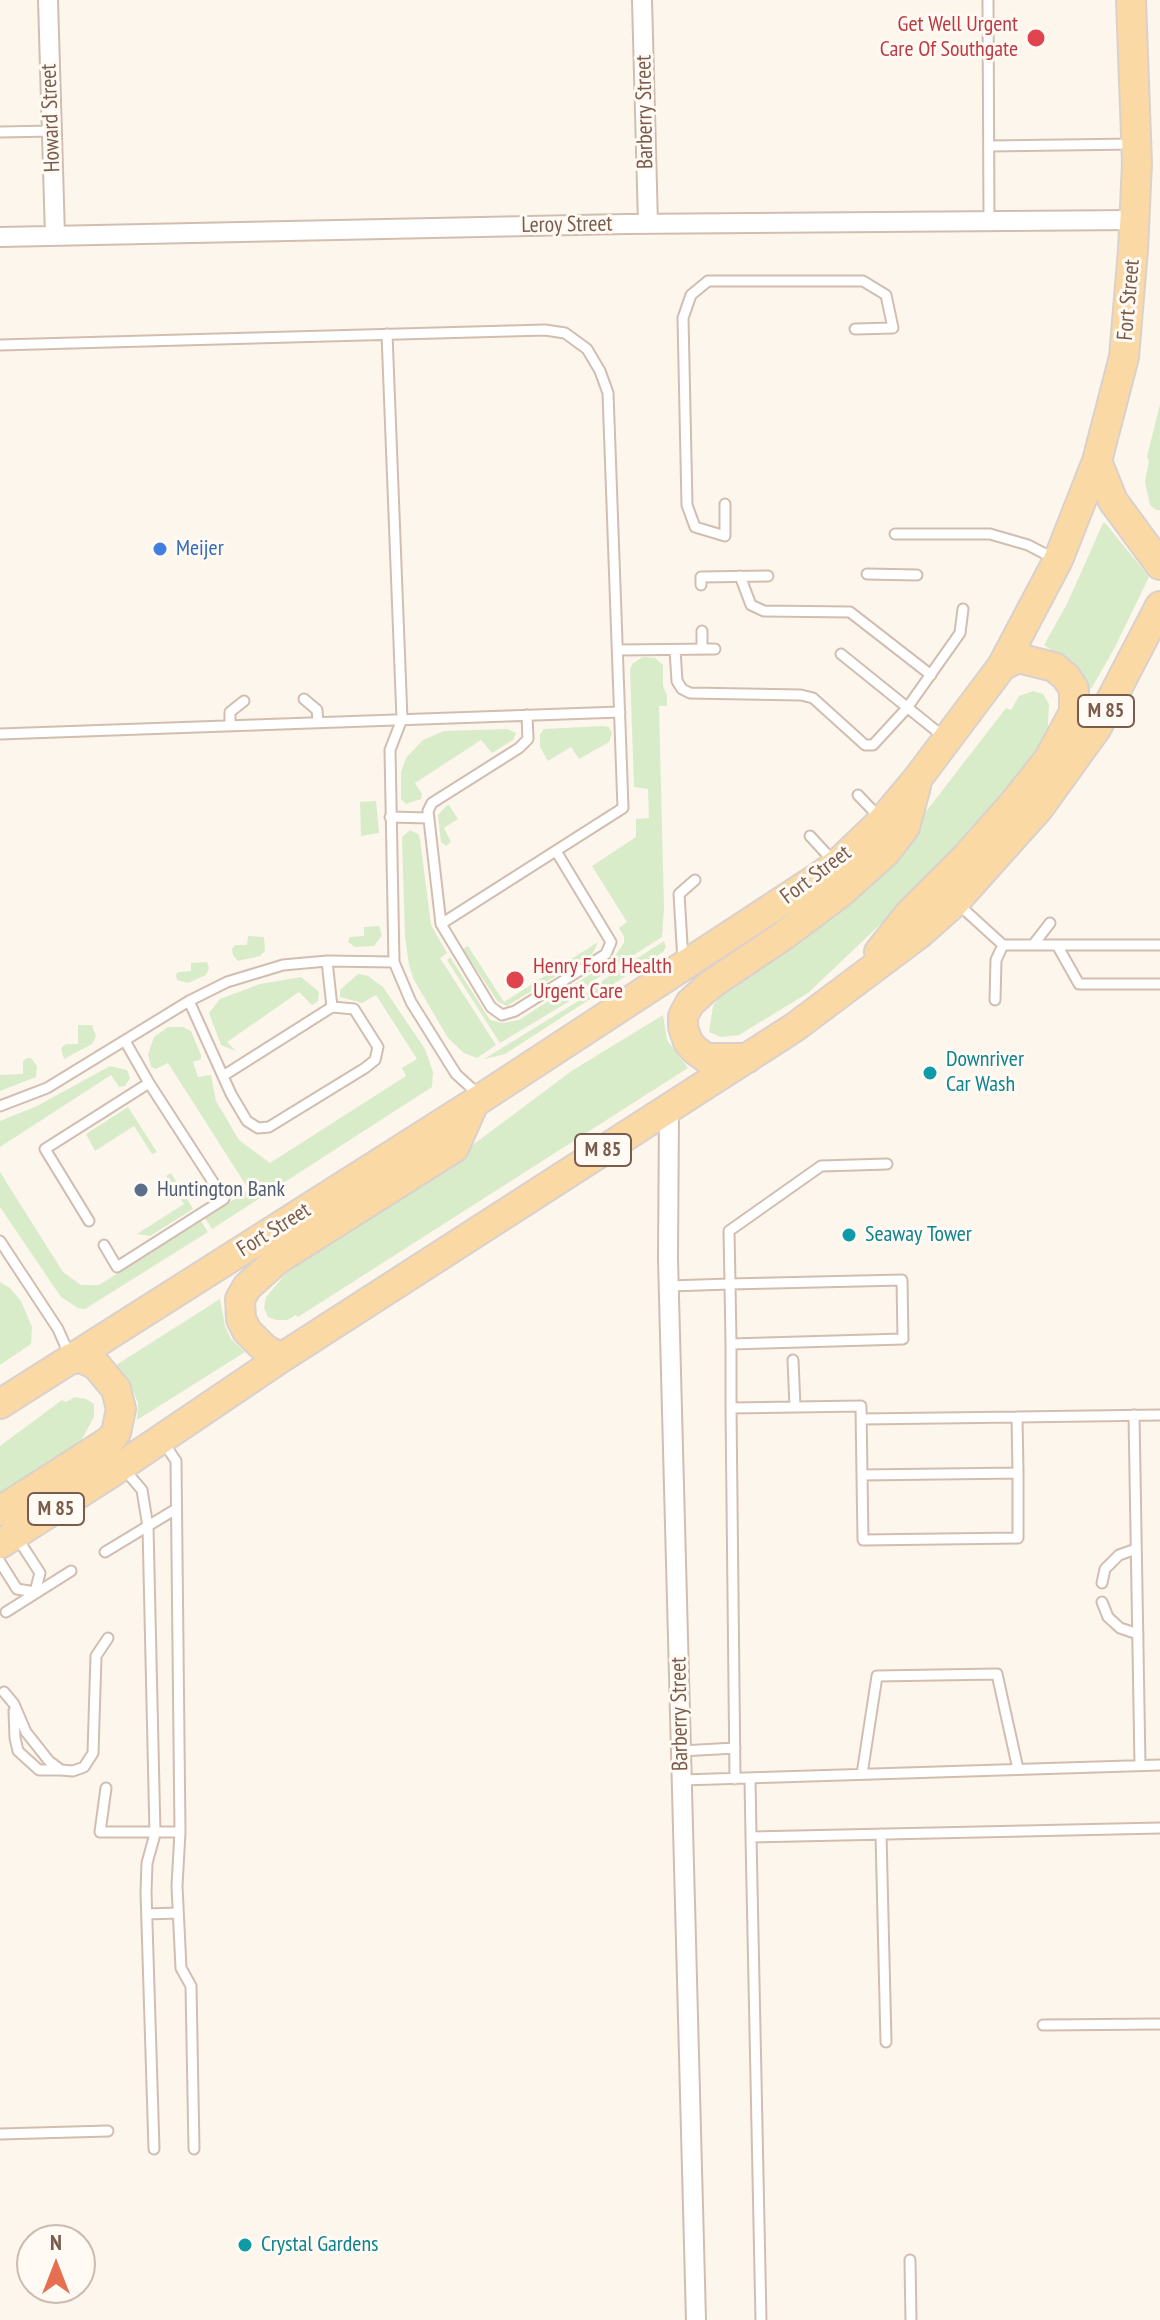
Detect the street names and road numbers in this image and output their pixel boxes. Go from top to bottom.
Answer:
street label: Barberry Street [631,55,659,169]
street label: Howard Street [36,63,66,173]
street label: Leroy Street [521,211,613,239]
street label: Fort Street [1112,258,1146,342]
road number: M 85 [1078,695,1134,727]
street label: Fort Street [776,840,856,910]
road number: M 85 [575,1134,631,1166]
street label: Fort Street [232,1197,316,1263]
road number: M 85 [28,1493,84,1525]
street label: Barberry Street [666,1657,694,1771]

